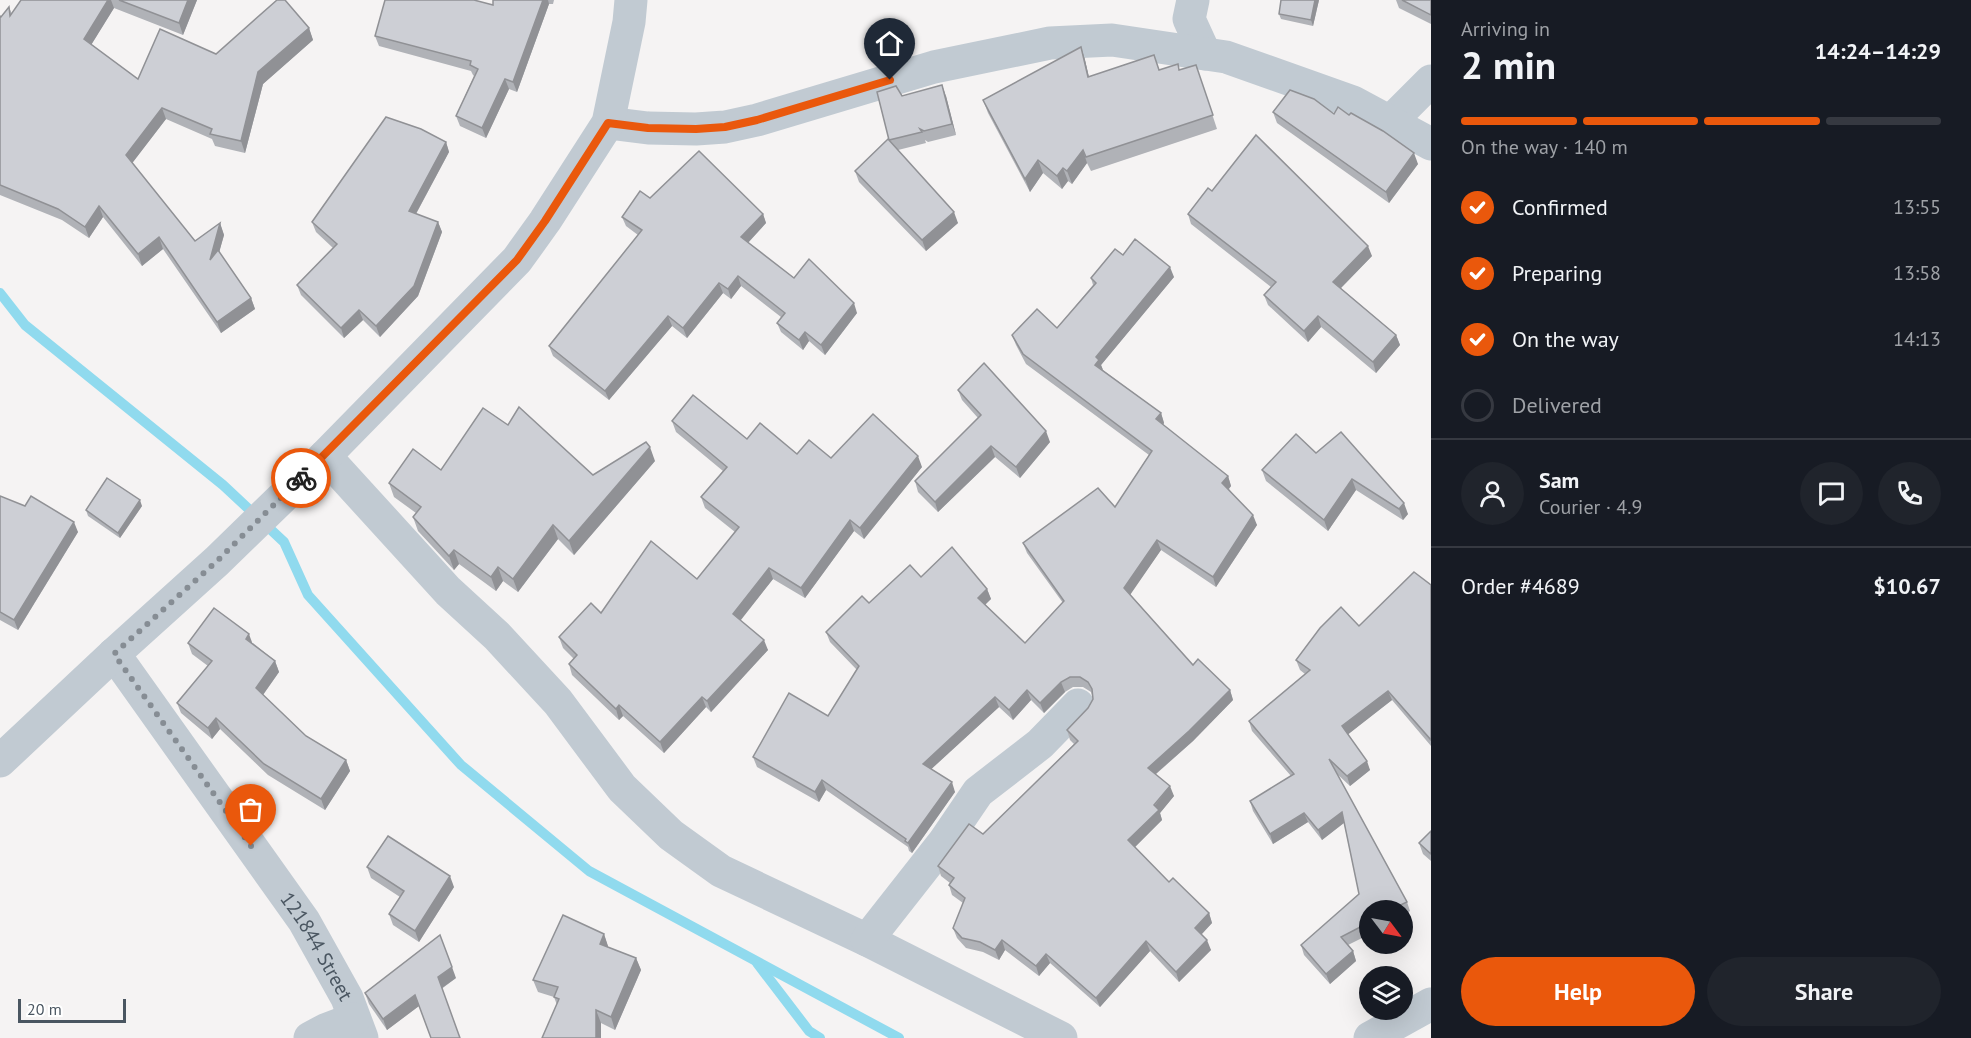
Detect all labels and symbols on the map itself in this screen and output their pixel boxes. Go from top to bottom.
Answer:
pin [864,18,915,80]
courier [271,448,331,508]
pin [225,784,276,846]
street label: 121844 Street [274,887,359,1005]
north arrow [1359,900,1413,954]
scale bar [18,996,126,1024]

